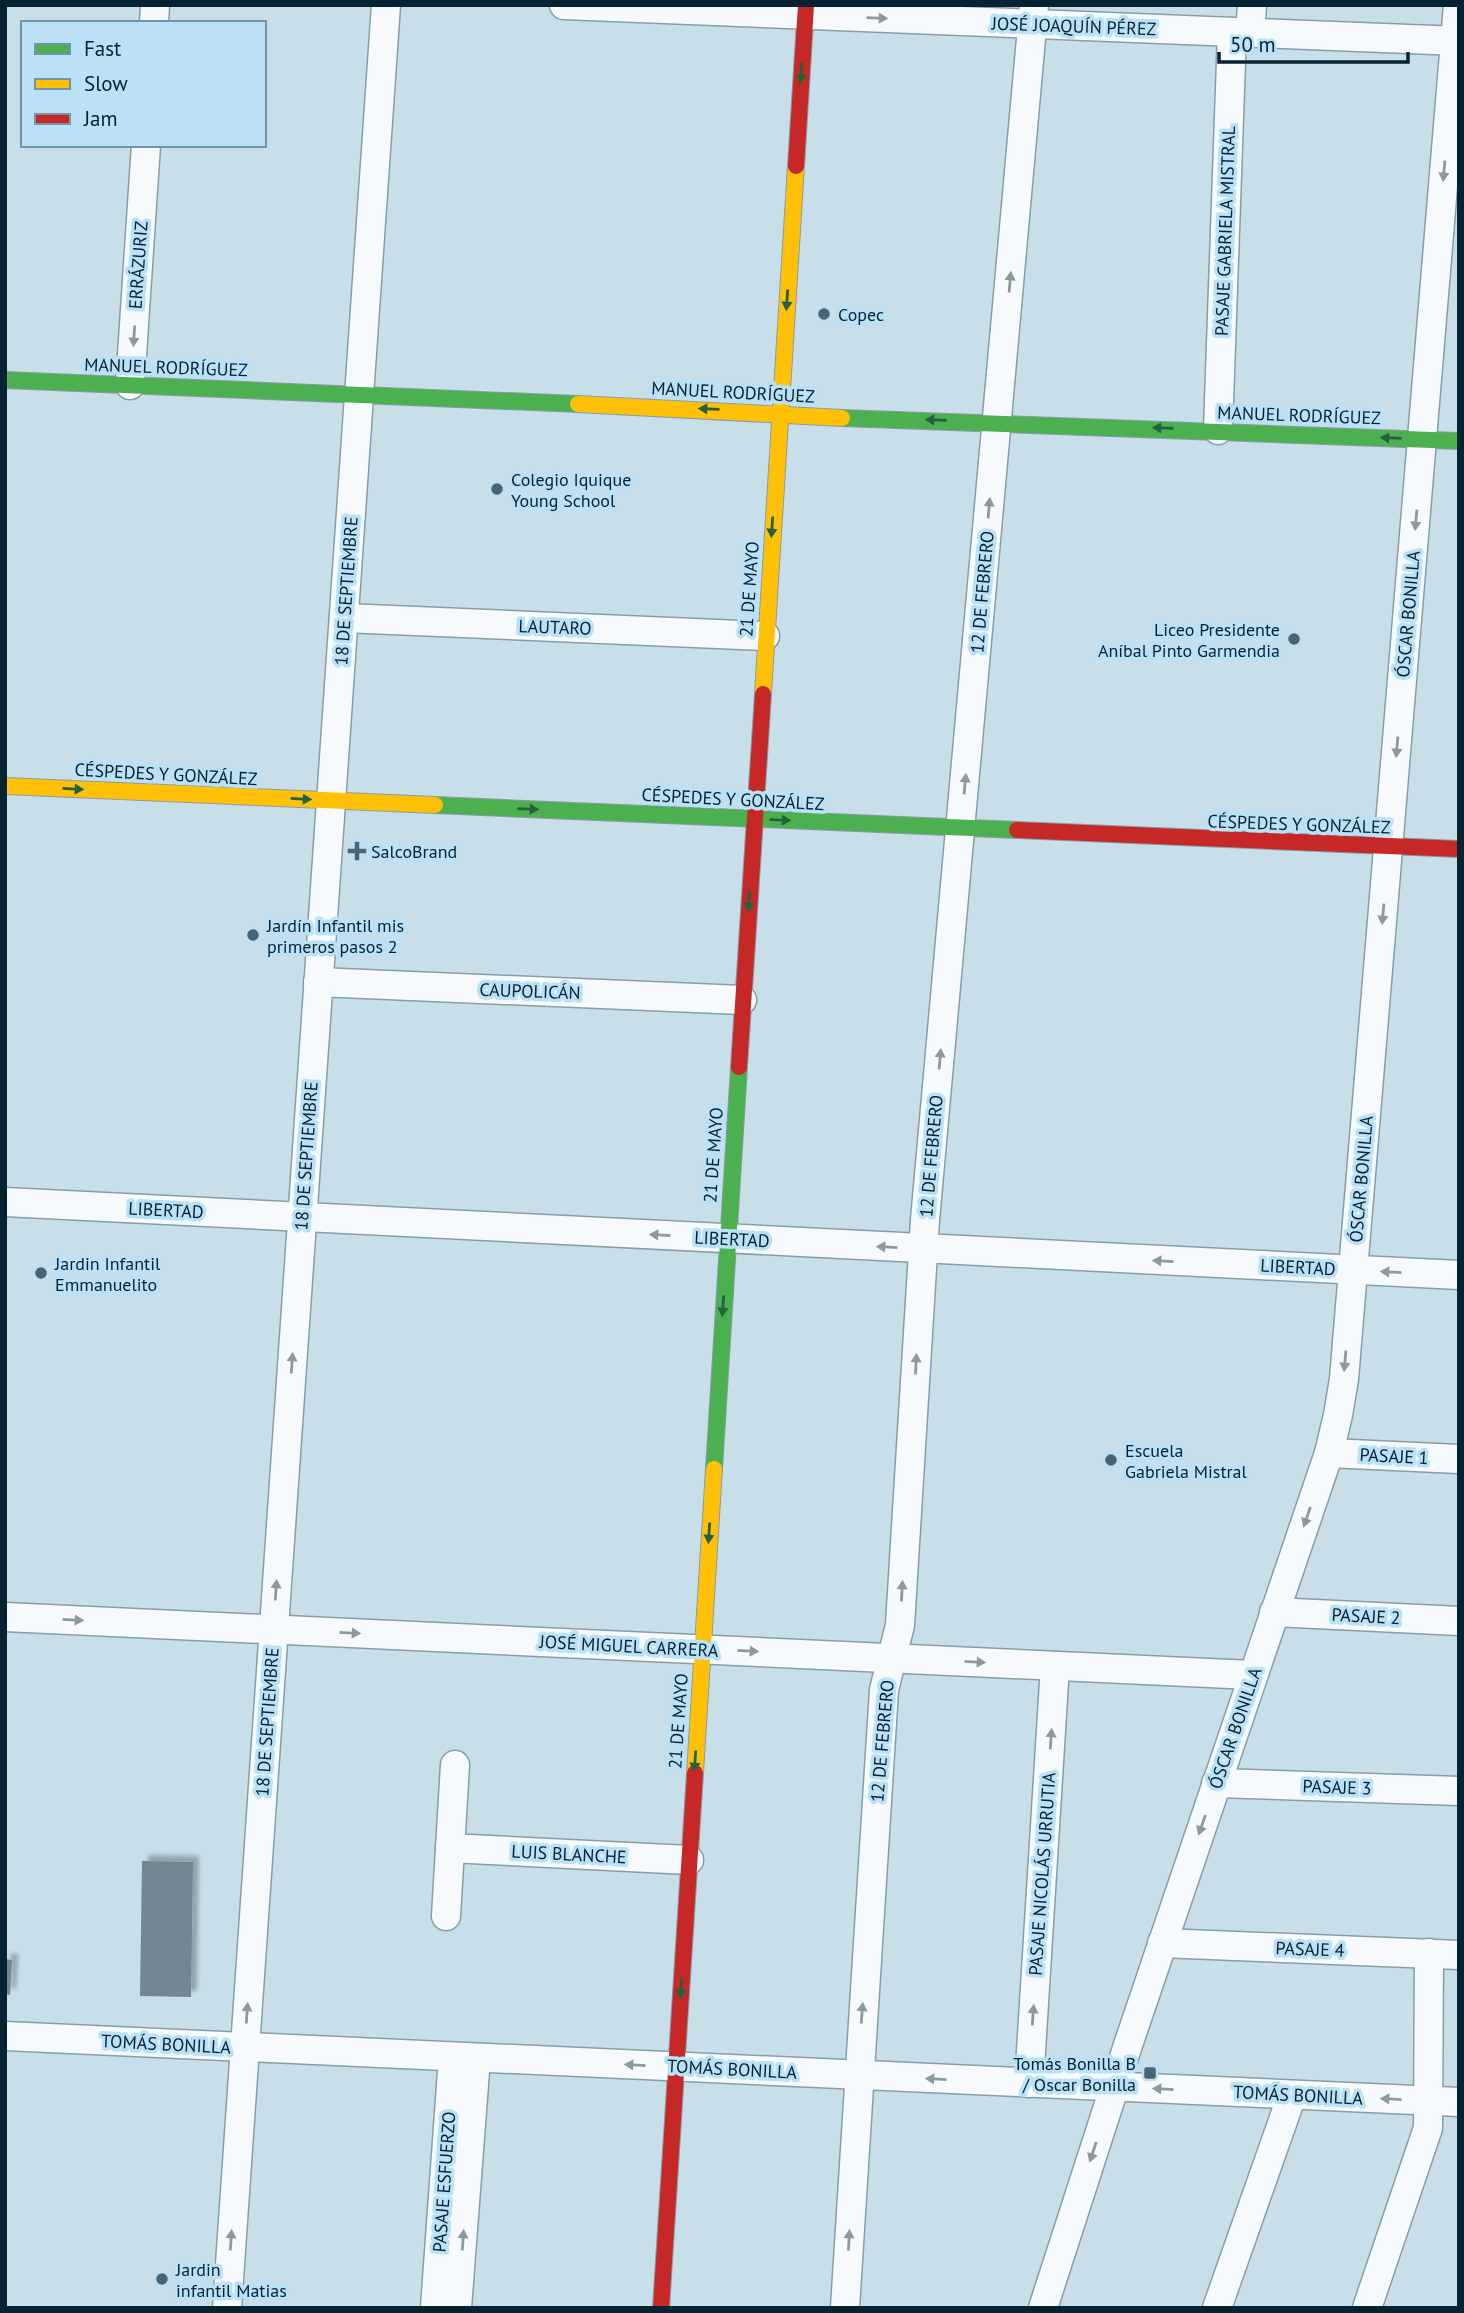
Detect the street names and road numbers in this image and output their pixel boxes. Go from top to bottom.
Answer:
street label: JOSÉ JOAQUÍN PÉREZ [990,12,1157,40]
street label: PASAJE GABRIELA MISTRAL [1210,126,1240,336]
street label: ERRÁZURIZ [123,220,153,310]
street label: MANUEL RODRÍGUEZ [84,353,248,381]
street label: MANUEL RODRÍGUEZ [651,376,816,408]
street label: MANUEL RODRÍGUEZ [1217,401,1381,429]
street label: 18 DE SEPTIEMBRE [329,516,363,666]
street label: 12 DE FEBRERO [965,530,999,654]
street label: 21 DE MAYO [734,540,764,638]
street label: ÓSCAR BONILLA [1391,549,1425,678]
street label: LAUTARO [518,614,592,640]
street label: CÉSPEDES Y GONZÁLEZ [74,758,258,790]
street label: CÉSPEDES Y GONZÁLEZ [641,783,825,815]
street label: CÉSPEDES Y GONZÁLEZ [1207,809,1391,839]
street label: CAUPOLICÁN [479,978,581,1004]
street label: 18 DE SEPTIEMBRE [289,1081,323,1231]
street label: 12 DE FEBRERO [914,1094,948,1218]
street label: 21 DE MAYO [698,1106,728,1204]
street label: ÓSCAR BONILLA [1344,1114,1378,1243]
street label: LIBERTAD [128,1197,204,1223]
street label: LIBERTAD [694,1226,770,1252]
street label: LIBERTAD [1260,1254,1336,1280]
street label: PASAJE 1 [1359,1443,1429,1469]
street label: PASAJE 2 [1331,1603,1401,1629]
street label: JOSÉ MIGUEL CARRERA [538,1630,719,1662]
street label: 18 DE SEPTIEMBRE [250,1647,284,1797]
street label: ÓSCAR BONILLA [1203,1664,1267,1792]
street label: 21 DE MAYO [663,1672,693,1770]
street label: 12 DE FEBRERO [865,1679,899,1803]
street label: PASAJE NICOLÁS URRUTIA [1023,1771,1061,1976]
street label: PASAJE 3 [1302,1774,1372,1800]
street label: LUIS BLANCHE [511,1839,627,1869]
street label: PASAJE 4 [1275,1936,1345,1962]
street label: TOMÁS BONILLA [100,2029,232,2059]
street label: TOMÁS BONILLA [666,2054,798,2084]
street label: TOMÁS BONILLA [1232,2080,1364,2110]
street label: PASAJE ESFUERZO [428,2111,460,2253]

